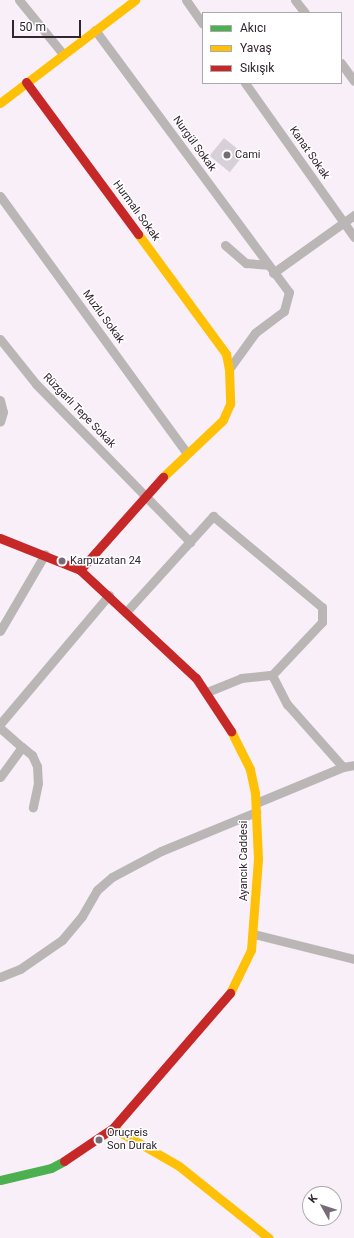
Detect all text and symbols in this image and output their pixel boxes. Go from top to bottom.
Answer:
scale bar [14,12,83,38]
legend [202,12,342,84]
text: 50 m [19,20,46,34]
text: Akıcı [240,21,266,35]
text: Yavaş [240,41,272,55]
text: Sıkışık [240,61,274,75]
street label: Nurgül Sokak [170,114,218,174]
street label: Kanat Sokak [286,124,332,182]
place label: Cami [235,148,260,162]
marker: Cami [222,150,232,160]
street label: Hurmalı Sokak [110,178,162,244]
street label: Muzlu Sokak [79,288,127,346]
street label: Rüzgarlı Tepe Sokak [40,371,118,451]
place label: Karpuzatan 24 [70,554,141,568]
marker: Karpuzatan 24 [57,556,67,566]
street label: Ayancık Caddesi [237,821,251,901]
place label: Oruçreis Son Durak [107,1127,157,1153]
marker: Oruçreis Son Durak [94,1135,104,1145]
north arrow [302,1186,342,1226]
text: K [306,1192,320,1206]

